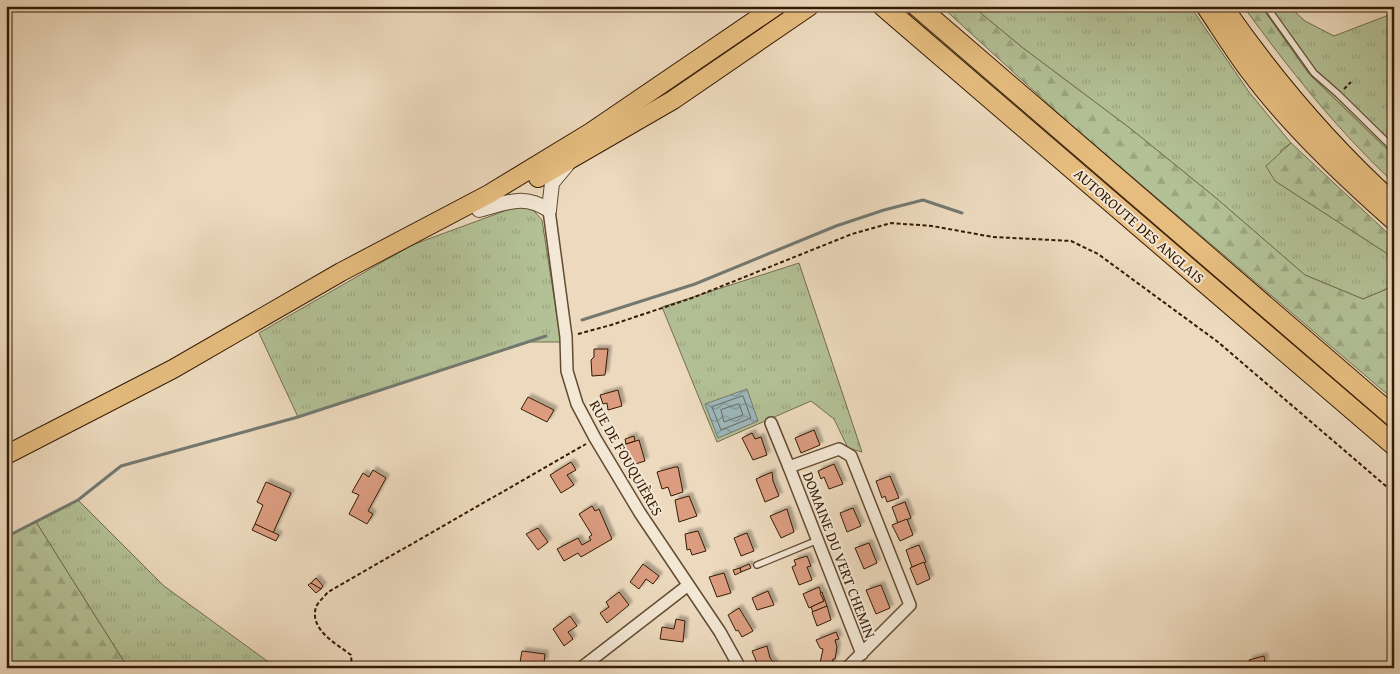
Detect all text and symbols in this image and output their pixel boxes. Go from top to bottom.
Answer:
street label: AUTOROUTE DES ANGLAIS [1070,163,1209,288]
street label: RUE DE FOUQUIÈRES [585,396,668,519]
street label: DOMAINE DU VERT CHEMIN [798,468,881,641]

